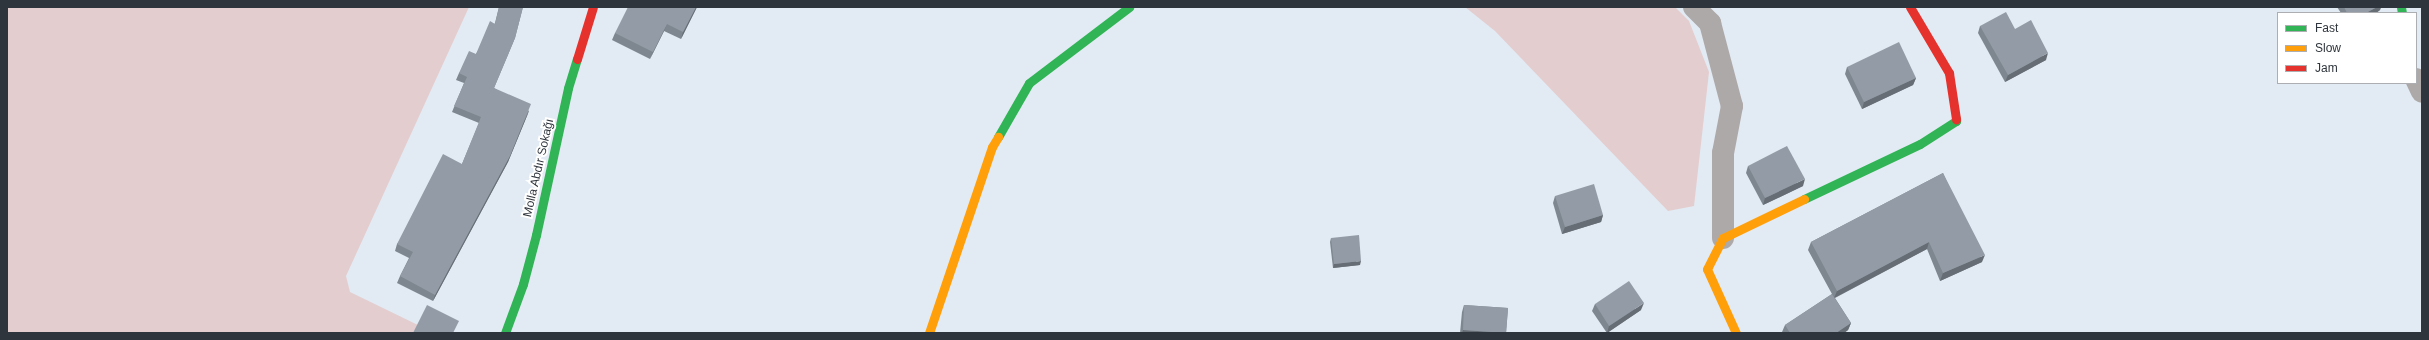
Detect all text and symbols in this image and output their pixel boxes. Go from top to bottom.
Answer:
legend [2277,12,2417,84]
text: Fast [2315,21,2338,35]
text: Slow [2315,41,2341,55]
text: Jam [2315,61,2338,75]
street label: Molla Abdır Sokağı [521,117,557,219]

